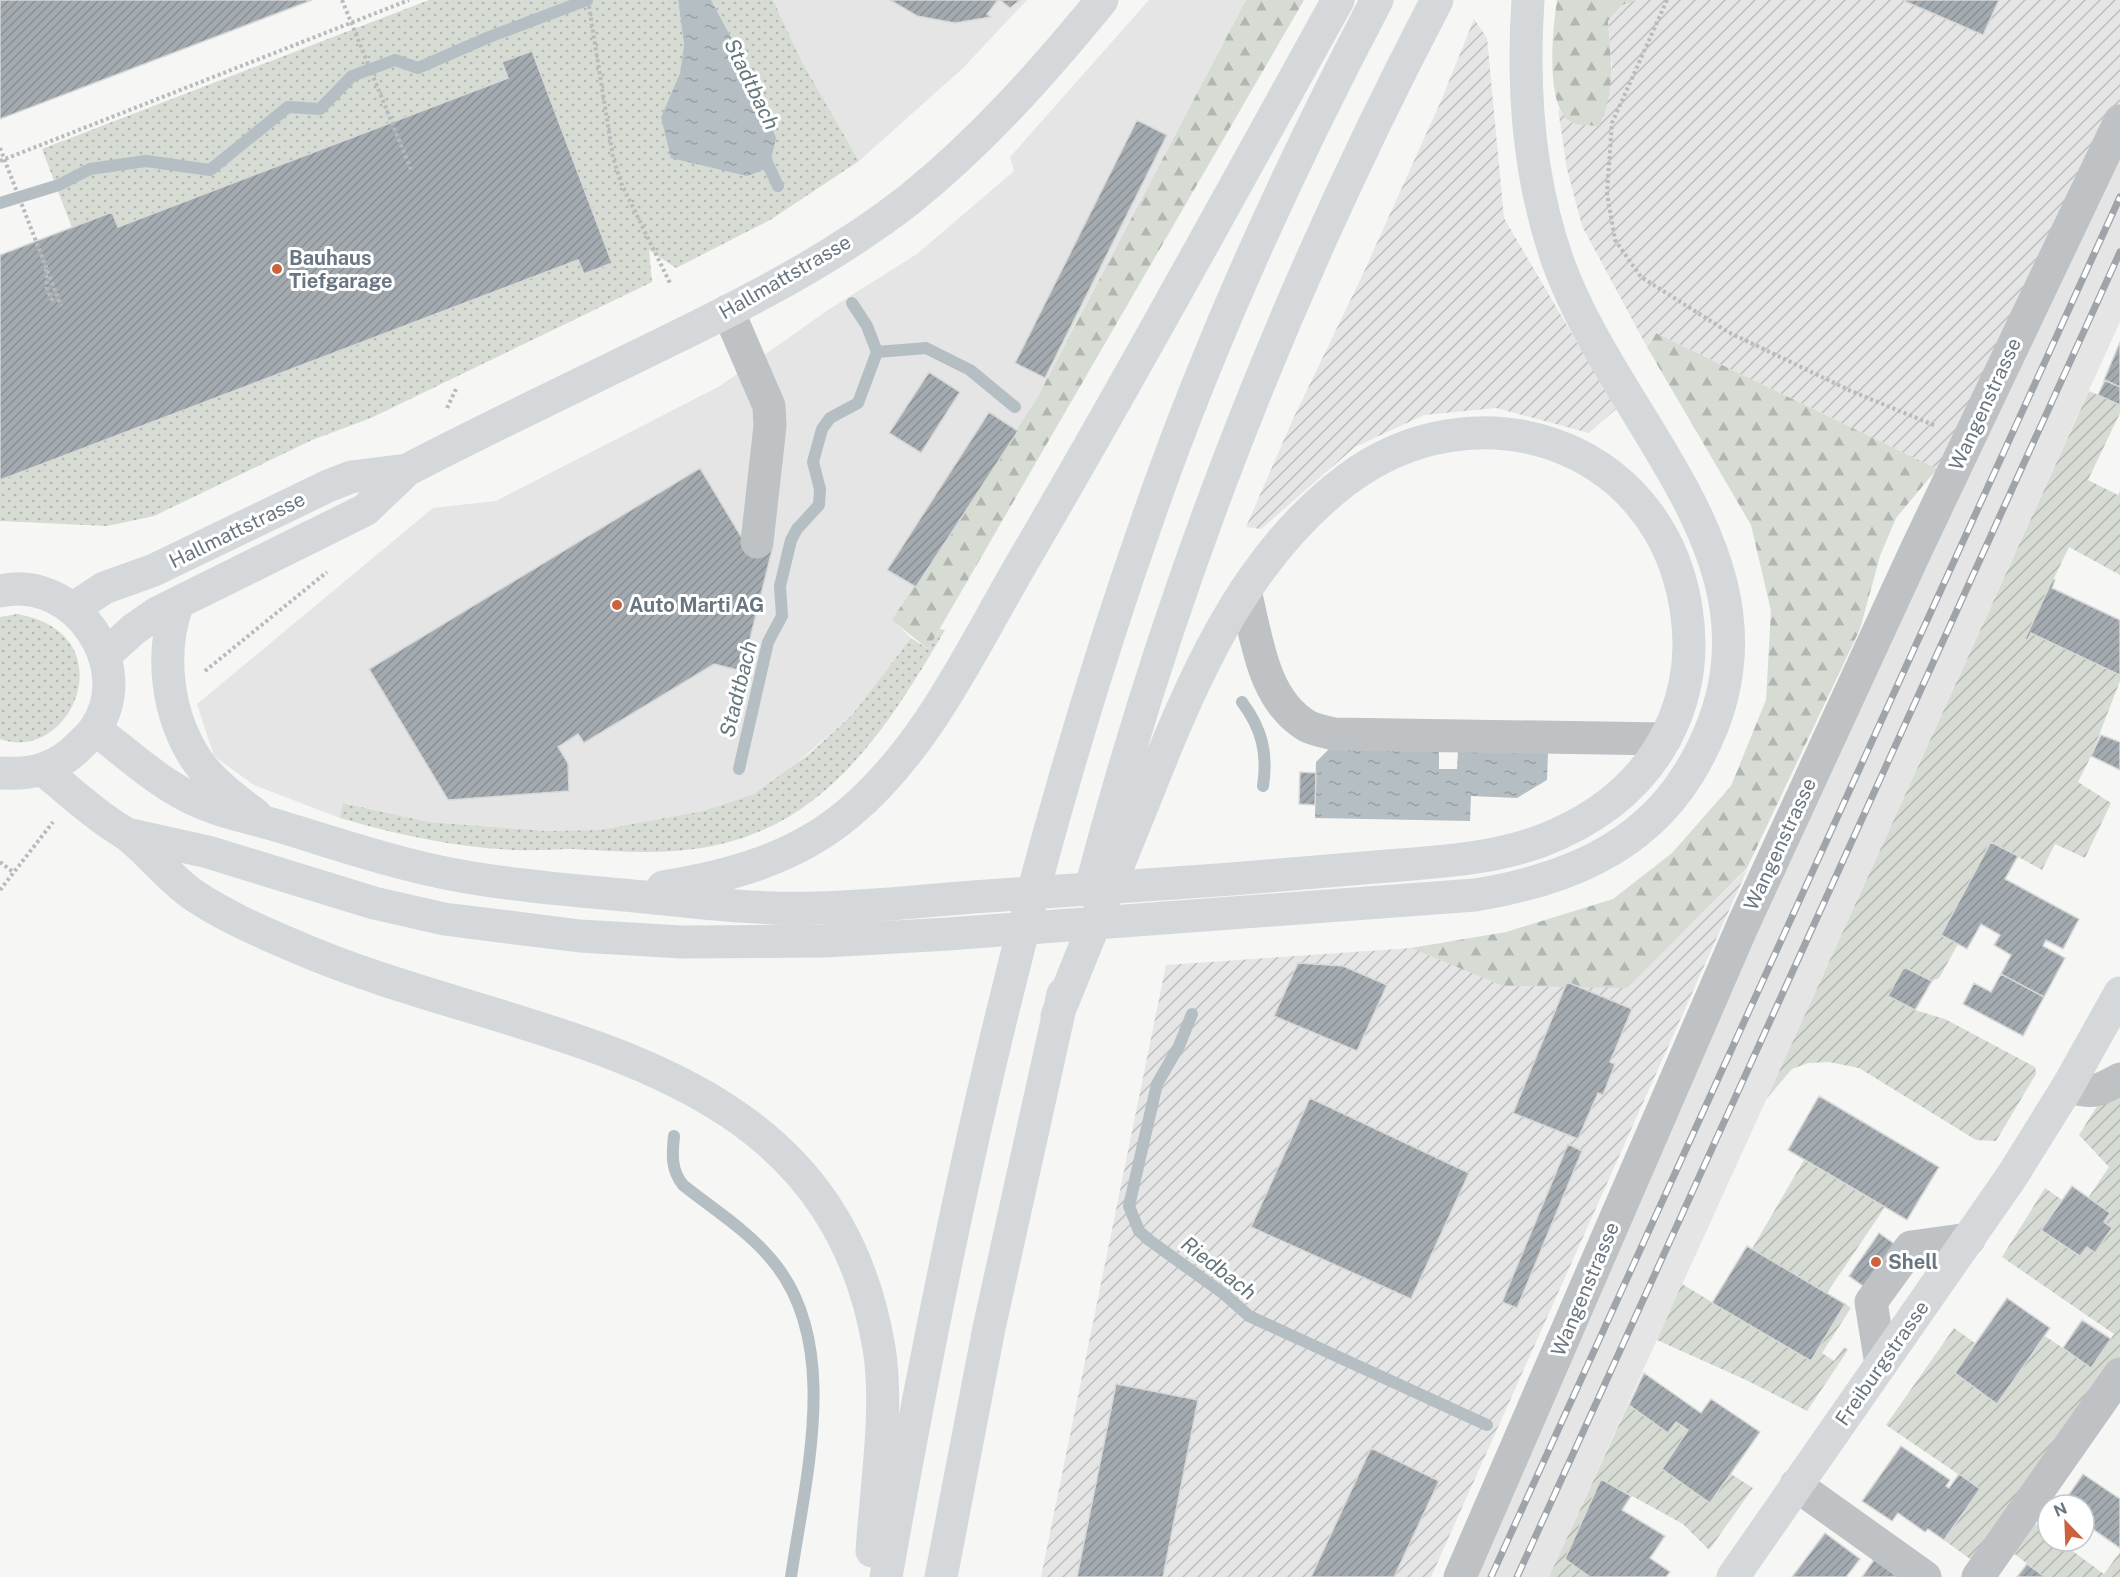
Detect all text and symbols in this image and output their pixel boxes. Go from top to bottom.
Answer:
water label: Stadtbach [719,34,785,134]
street label: Hallmattstrasse [715,230,855,324]
place label: Bauhaus Tiefgarage [289,246,393,293]
marker: Bauhaus Tiefgarage [270,262,284,276]
street label: Wangenstrasse [1944,334,2026,474]
street label: Hallmattstrasse [165,487,309,573]
place label: Auto Marti AG [629,593,764,617]
marker: Auto Marti AG [610,598,624,612]
water label: Stadtbach [714,638,762,740]
street label: Wangenstrasse [1739,774,1821,914]
street label: Wangenstrasse [1546,1218,1624,1360]
water label: Riedbach [1177,1231,1261,1305]
place label: Shell [1888,1250,1938,1274]
marker: Shell [1869,1255,1883,1269]
street label: Freiburgstrasse [1830,1296,1934,1430]
north arrow [2036,1493,2096,1553]
text: N [2051,1498,2070,1521]

